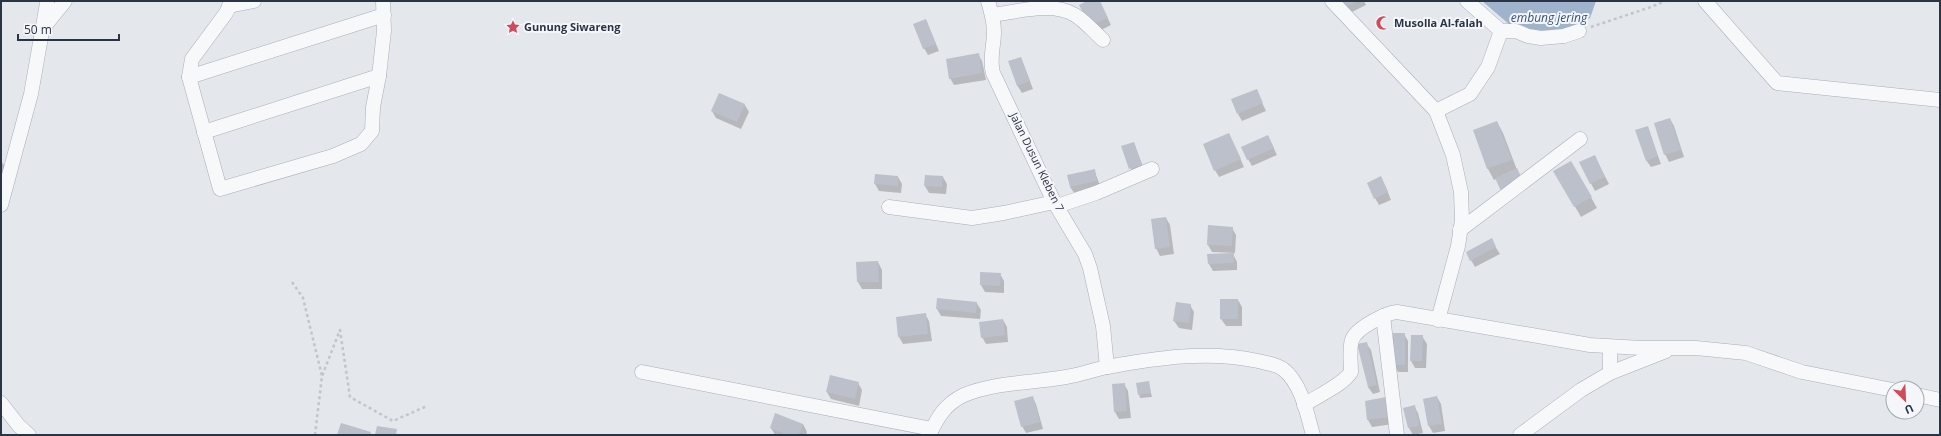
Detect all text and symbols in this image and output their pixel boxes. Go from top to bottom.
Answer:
water label: embung jering [1511,9,1588,26]
mosque icon: Musolla Al-falah [1375,15,1391,31]
place label: Musolla Al-falah [1394,15,1483,30]
scale bar [18,16,119,42]
place icon: Gunung Siwareng [505,19,521,35]
place label: Gunung Siwareng [524,19,621,34]
text: 50 m [24,21,52,38]
street label: Jalan Dusun Kleben 7 [1007,109,1068,214]
north arrow [1885,380,1925,420]
text: U [1902,401,1916,418]

